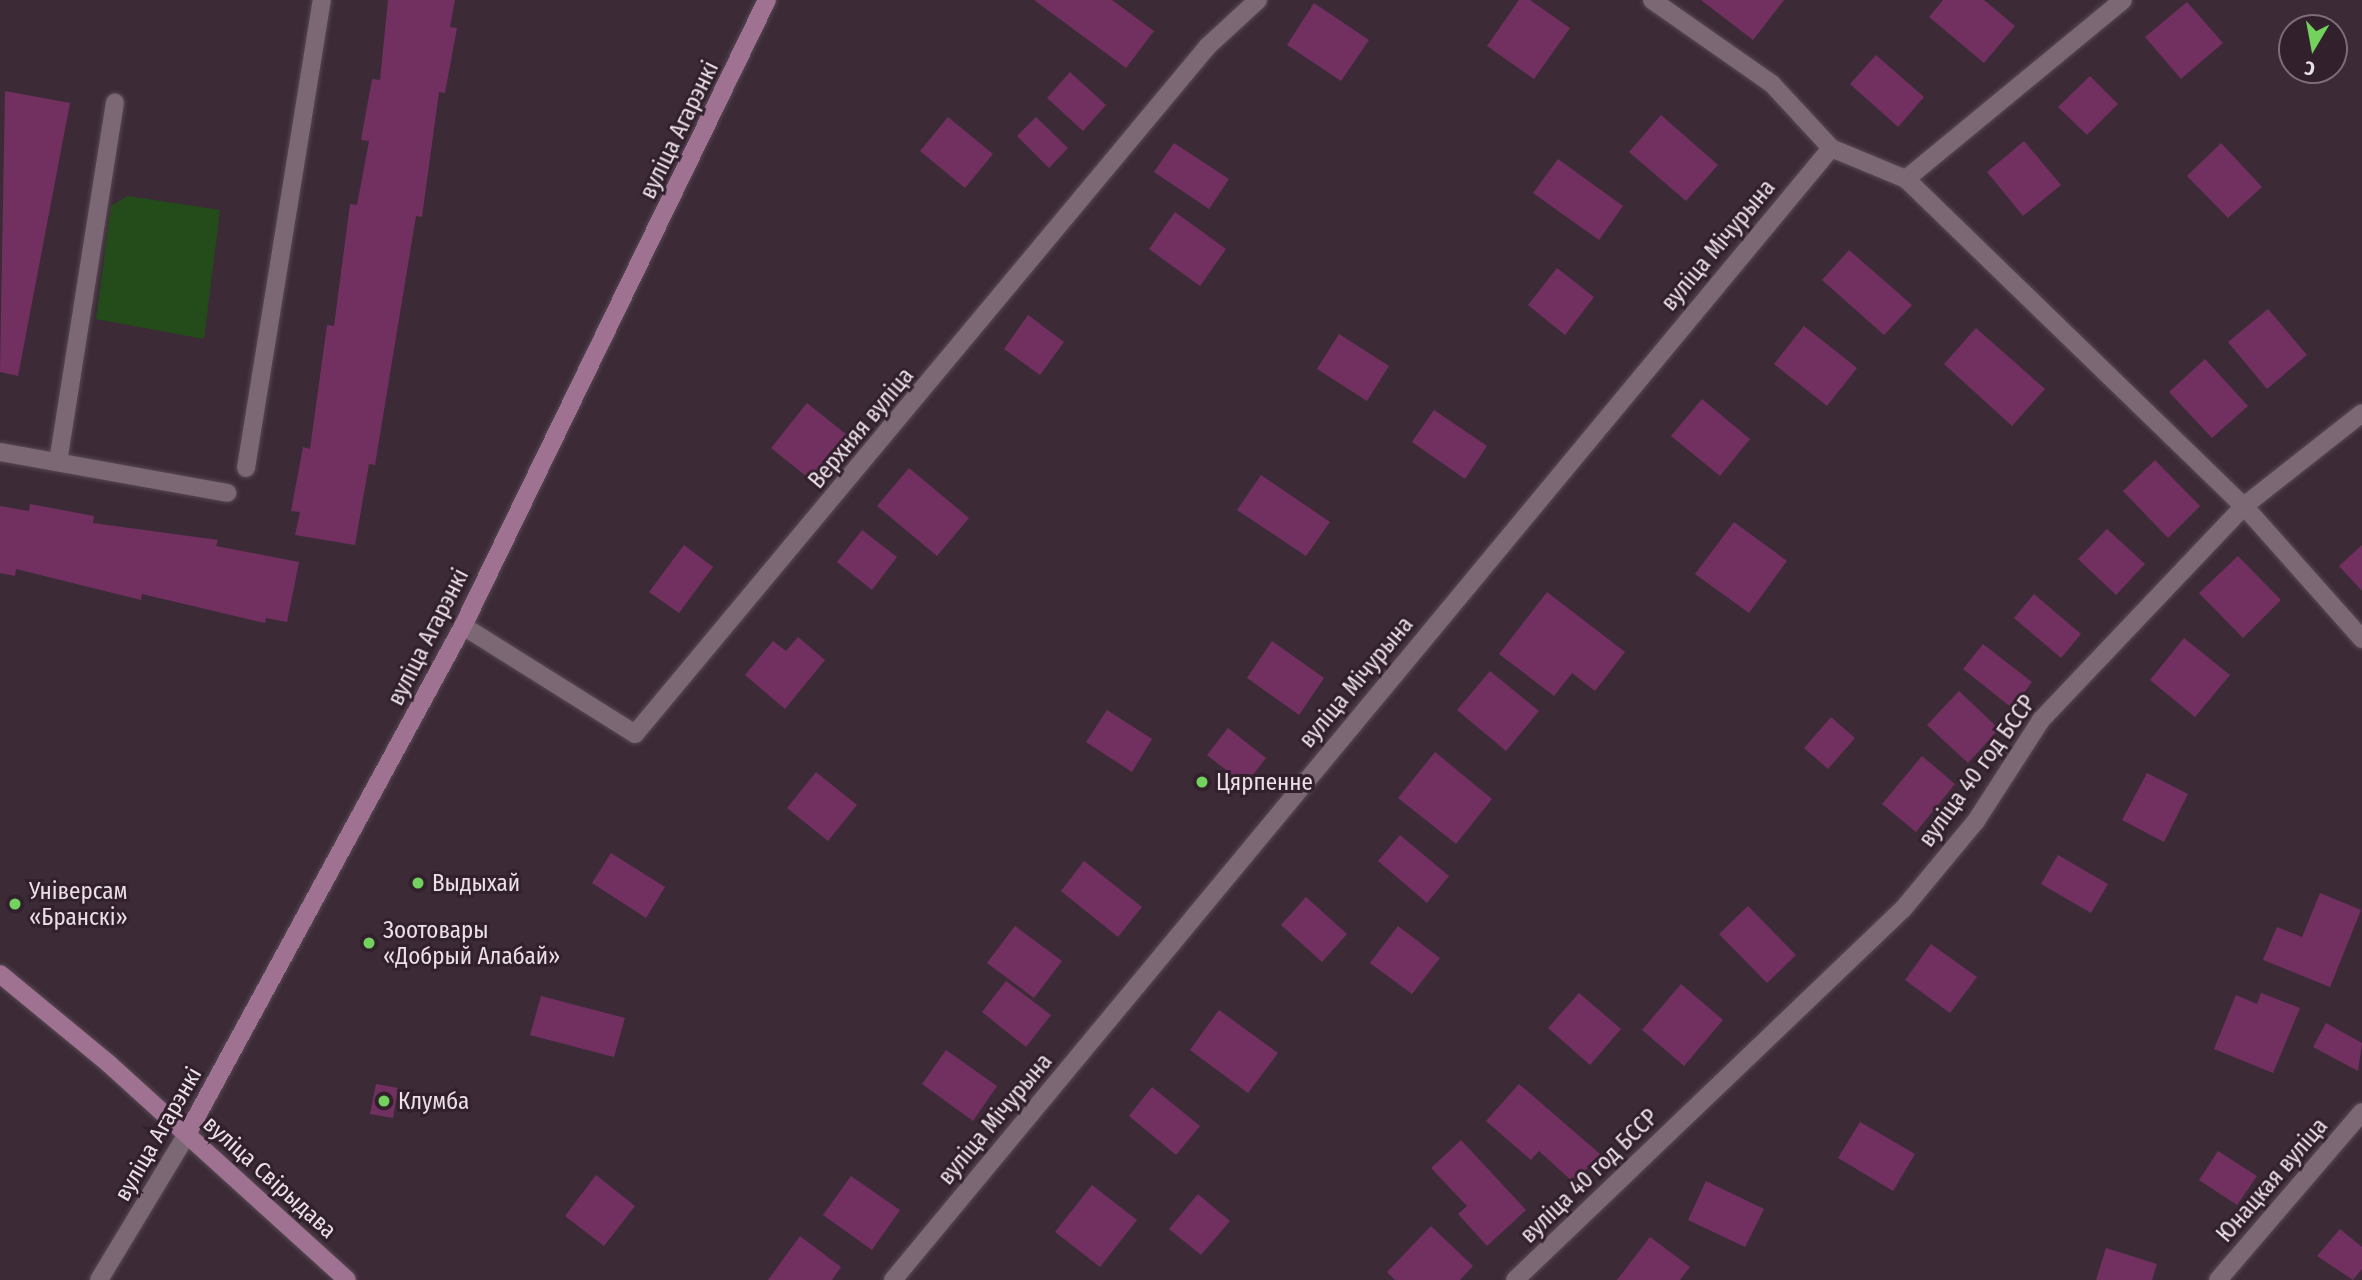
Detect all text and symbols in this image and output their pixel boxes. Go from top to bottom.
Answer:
north arrow [2278,14,2348,84]
text: С [2303,56,2317,80]
street label: вуліца Агарэнкі [634,57,724,203]
street label: вуліца Мічурына [1655,174,1781,316]
street label: Верхняя вуліца [803,362,919,494]
street label: вуліца Агарэнкі [382,564,474,710]
street label: вуліца Мічурына [1293,611,1419,753]
street label: вуліца 40 год БССР [1913,690,2041,852]
place label: Цярпенне [1216,768,1313,796]
marker: Цярпенне [1194,774,1210,790]
place label: Выдыхай [432,869,520,897]
marker: Выдыхай [410,875,426,891]
place label: Універсам «Бранскі» [29,877,128,931]
marker: Універсам «Бранскі» [7,896,23,912]
place label: Зоотовары «Добрый Алабай» [383,916,560,970]
marker: Зоотовары «Добрый Алабай» [361,935,377,951]
street label: вуліца Мічурына [932,1048,1058,1190]
street label: вуліца Агарэнкі [109,1062,207,1206]
place label: Клумба [398,1087,469,1115]
marker: Клумба [376,1093,392,1109]
street label: вуліца 40 год БССР [1515,1103,1663,1249]
street label: вуліца Свірыдава [198,1110,342,1244]
street label: Юнацкая вуліца [2211,1112,2333,1248]

